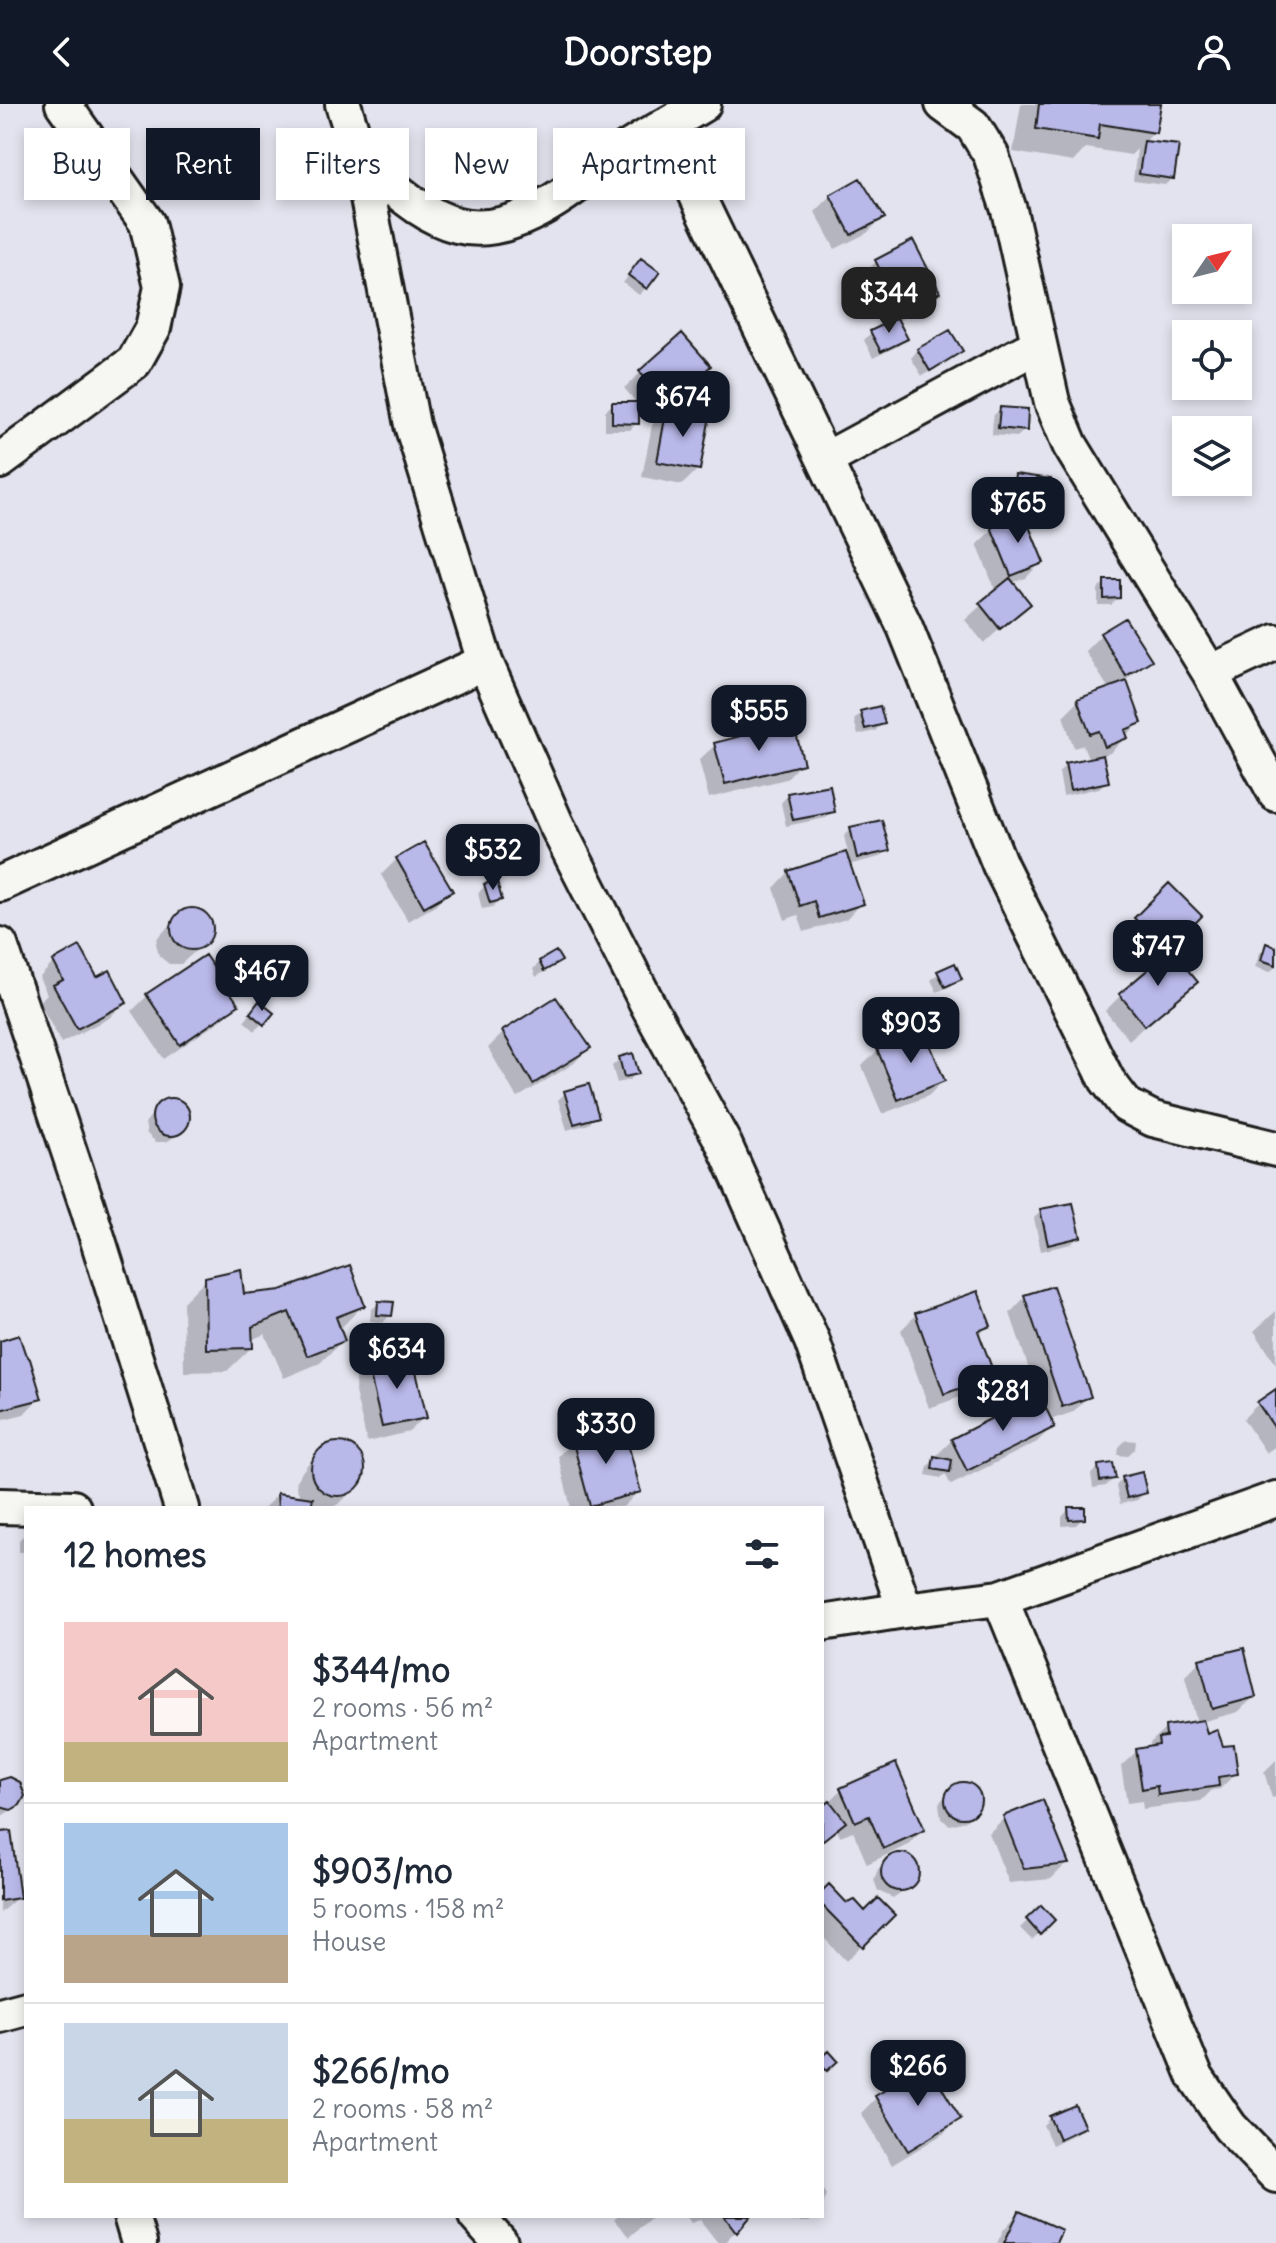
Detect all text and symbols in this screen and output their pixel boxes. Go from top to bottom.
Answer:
icon: back [40,30,84,74]
text: Doorstep [564,30,712,75]
icon: person [1192,30,1236,74]
chip: Buy [24,128,130,200]
chip: Rent [146,128,260,200]
chip: Filters [276,128,409,200]
chip: New [425,128,537,200]
chip: Apartment [553,128,745,200]
north arrow [1172,224,1252,304]
map controls [1172,224,1252,496]
pin: $344 [842,267,936,335]
text: $344 [859,276,919,309]
button: locate [1172,320,1252,400]
pin: $674 [636,371,730,439]
text: $674 [655,380,711,413]
button: layers [1172,416,1252,496]
pin: $765 [971,477,1065,545]
text: $765 [990,486,1046,519]
pin: $555 [712,685,806,753]
text: $555 [729,694,789,727]
pin: $532 [446,824,540,892]
text: $532 [464,833,522,866]
pin: $747 [1111,920,1205,988]
text: $747 [1131,929,1185,962]
pin: $467 [215,945,309,1013]
text: $467 [233,954,291,987]
pin: $903 [864,997,958,1065]
text: $903 [880,1006,942,1039]
pin: $634 [350,1323,444,1391]
text: $634 [367,1332,427,1365]
pin: $281 [956,1365,1050,1433]
text: $281 [976,1374,1030,1407]
pin: $330 [559,1398,653,1466]
text: $330 [575,1407,637,1440]
icon: filters [740,1532,784,1576]
text: 12 homes [64,1533,207,1576]
text: $344/mo [312,1648,450,1691]
icon: home [128,1654,224,1750]
text: 2 rooms · 56 m² [312,1691,493,1724]
text: Apartment [312,1724,438,1757]
text: $903/mo [312,1849,453,1892]
icon: home [128,1855,224,1951]
text: 5 rooms · 158 m² [312,1892,504,1925]
text: House [312,1925,386,1958]
pin: $266 [871,2040,965,2108]
text: $266/mo [312,2049,450,2092]
text: $266 [889,2049,947,2082]
icon: home [128,2055,224,2151]
text: 2 rooms · 58 m² [312,2092,493,2125]
text: Apartment [312,2125,438,2158]

